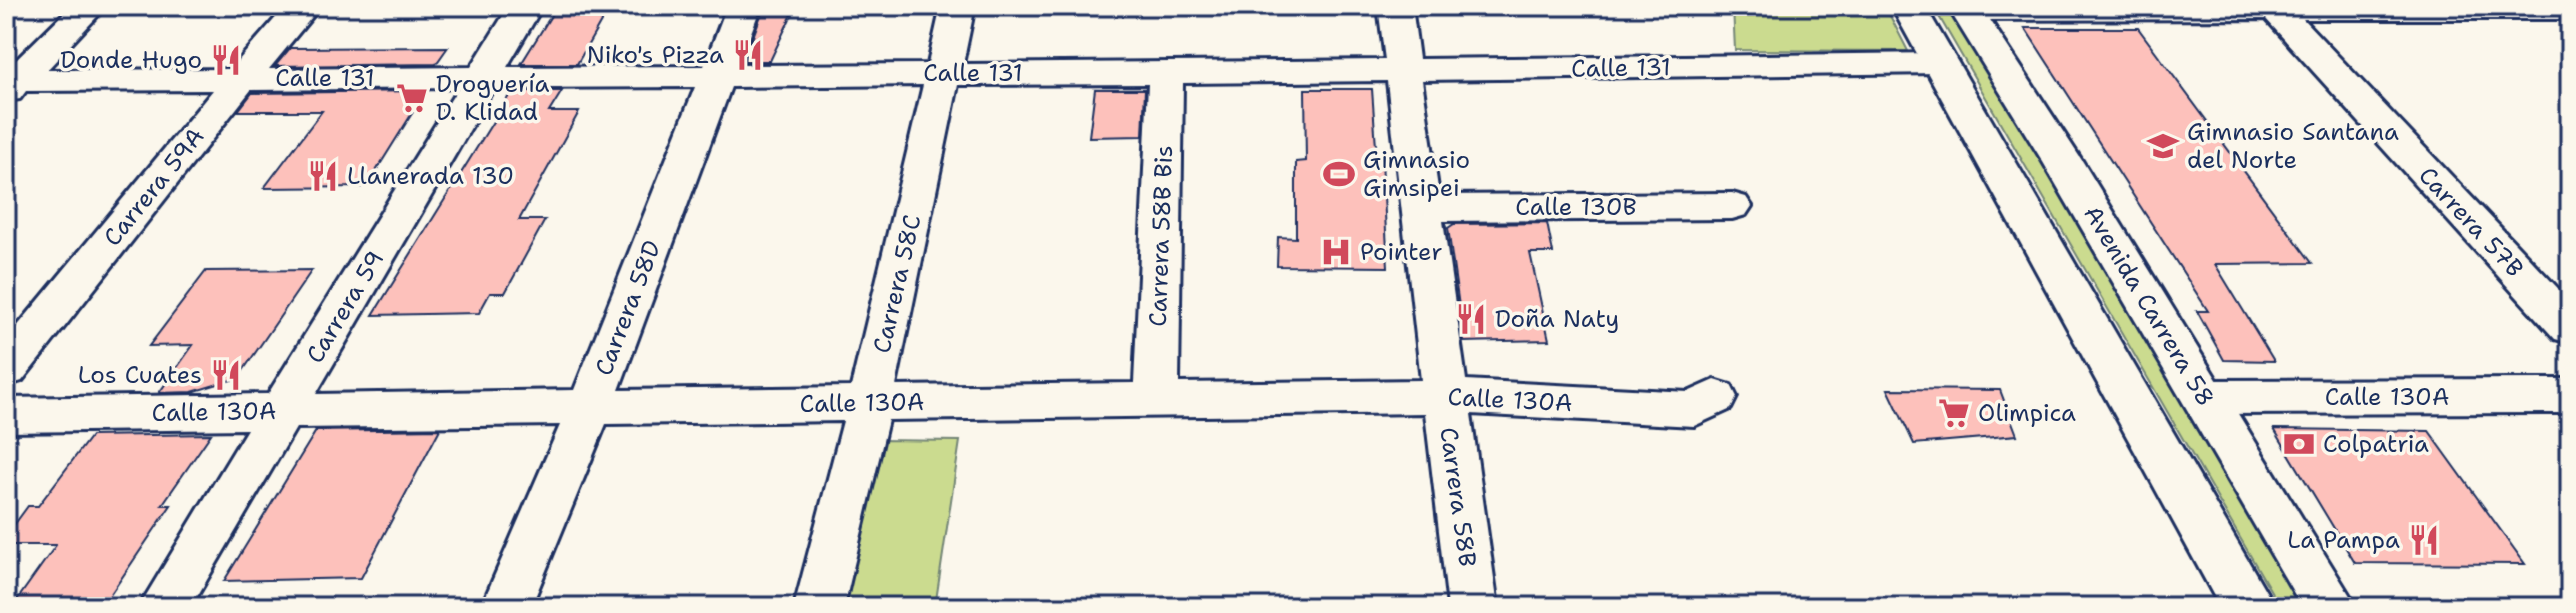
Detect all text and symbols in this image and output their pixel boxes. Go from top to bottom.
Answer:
restaurant icon: Niko's Pizza [731,38,765,72]
place label: Niko's Pizza [586,39,724,71]
restaurant icon: Donde Hugo [209,43,243,77]
place label: Donde Hugo [60,44,202,76]
street label: Calle 131 [1571,51,1671,85]
street label: Calle 131 [923,57,1023,89]
street label: Calle 131 [275,62,375,94]
place label: Droguería D. Klidad [436,68,550,128]
supermarket icon: Droguería D. Klidad [395,81,429,115]
place label: Gimnasio Santana del Norte [2187,116,2399,176]
street label: Carrera 59A [96,121,212,253]
school or university icon: Gimnasio Santana del Norte [2146,129,2180,163]
place label: Gimnasio Gimsipei [1363,144,1470,204]
street label: Carrera 58B Bis [1142,145,1180,327]
sports icon: Gimnasio Gimsipei [1322,157,1356,191]
restaurant icon: Llanerada 130 [306,159,340,193]
place label: Llanerada 130 [347,160,514,192]
street label: Carrera 57B [2412,160,2530,284]
street label: Calle 130B [1515,191,1637,223]
street label: Avenida Carrera 58 [2076,200,2222,412]
street label: Carrera 58C [866,212,928,356]
hospital icon: Pointer [1319,235,1353,269]
street label: Carrera 58D [588,236,668,380]
place label: Pointer [1360,236,1443,268]
street label: Carrera 59 [299,245,391,369]
restaurant icon: Doña Naty [1454,302,1488,336]
place label: Doña Naty [1495,303,1619,335]
restaurant icon: Los Cuates [209,358,243,392]
place label: Los Cuates [78,359,202,391]
street label: Calle 130A [1447,381,1573,419]
street label: Calle 130A [2325,381,2449,413]
street label: Calle 130A [799,386,925,420]
street label: Calle 130A [151,395,277,429]
supermarket icon: Olimpica [1937,396,1971,430]
place label: Olimpica [1978,397,2076,429]
street label: Carrera 58B [1432,425,1484,569]
bank icon: Colpatria [2282,427,2316,461]
place label: Colpatria [2323,428,2429,460]
restaurant icon: La Pampa [2407,523,2441,557]
place label: La Pampa [2287,524,2400,556]

